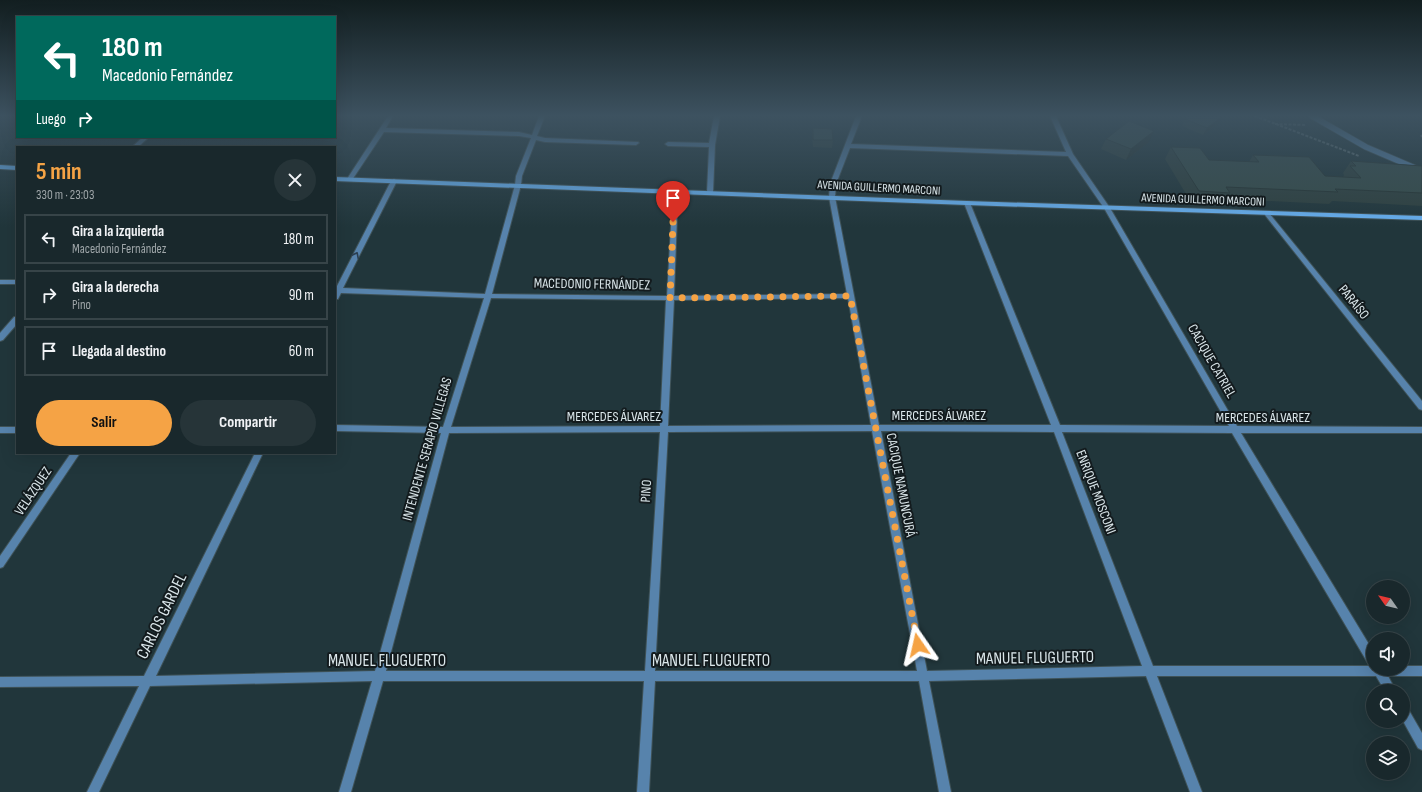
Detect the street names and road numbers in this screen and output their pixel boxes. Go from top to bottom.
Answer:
street label: AVENIDA GUILLERMO MARCONI [816,177,941,199]
street label: AVENIDA GUILLERMO MARCONI [1140,190,1265,210]
street label: MACEDONIO FERNÁNDEZ [534,274,650,294]
street label: PARAÍSO [1335,281,1373,323]
street label: CACIQUE CATRIEL [1184,321,1240,401]
street label: INTENDENTE SERAPIO VILLEGAS [398,375,456,523]
street label: MERCEDES ÁLVAREZ [892,407,986,424]
street label: MERCEDES ÁLVAREZ [567,408,661,425]
street label: MERCEDES ÁLVAREZ [1216,409,1310,426]
street label: CACIQUE NAMUNCURÁ [883,431,920,539]
street label: ENRIQUE MOSCONI [1072,448,1120,536]
street label: VELÁZQUEZ [11,463,55,518]
street label: PINO [637,479,655,503]
street label: CARLOS GARDEL [133,570,191,662]
street label: MANUEL FLUGUERTO [976,647,1094,669]
street label: MANUEL FLUGUERTO [328,651,446,671]
street label: MANUEL FLUGUERTO [652,651,770,671]

